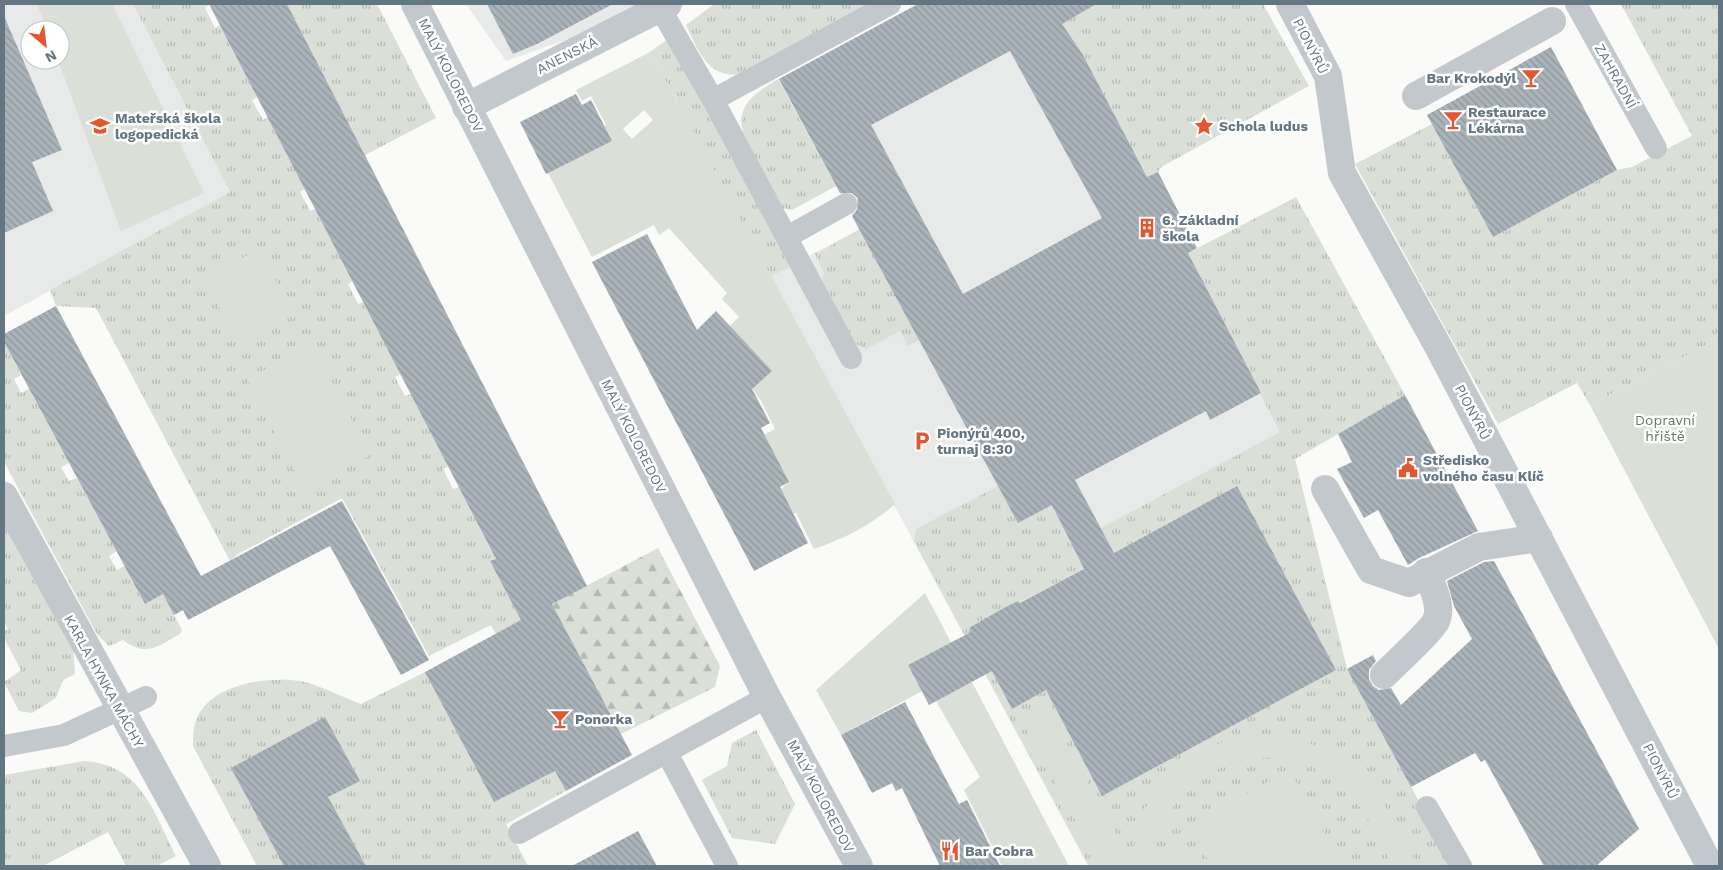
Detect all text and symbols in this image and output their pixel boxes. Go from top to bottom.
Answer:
street label: MALÝ KOLOREDOV [415,15,487,135]
street label: PIONÝRŮ [1290,15,1332,77]
north arrow [20,20,70,70]
street label: ANENSKÁ [534,33,600,77]
street label: ZAHRADNÍ [1592,41,1640,111]
text: N [43,47,59,66]
bar icon: Bar Krokodýl [1520,67,1542,89]
place label: Bar Krokodýl [1427,70,1516,86]
place label: Restaurace Lékárna [1468,104,1546,136]
bar icon: Restaurace Lékárna [1442,109,1464,131]
place label: Mateřská škola logopedická [115,110,222,142]
school or university icon: Mateřská škola logopedická [89,115,111,137]
place icon: Schola ludus [1193,115,1215,137]
place label: Schola ludus [1219,118,1308,134]
place label: 6. Základní škola [1162,212,1240,244]
building icon: 6. Základní škola [1136,217,1158,239]
street label: MALÝ KOLOREDOV [598,376,670,496]
street label: PIONÝRŮ [1452,382,1494,442]
park label: Dopravní hřiště [1635,412,1695,444]
place label: Pionýrů 400, turnaj 8:30 [937,425,1025,457]
parking icon: Pionýrů 400, turnaj 8:30 [911,430,933,452]
place label: Středisko volného času Klíč [1422,452,1544,484]
public building icon: Středisko volného času Klíč [1397,457,1419,479]
street label: KARLA HYNKA MÁCHY [61,612,147,750]
bar icon: Ponorka [549,708,571,730]
place label: Ponorka [575,711,633,727]
street label: MALÝ KOLOREDOV [784,737,858,855]
street label: PIONÝRŮ [1640,740,1682,802]
restaurant icon: Bar Cobra [939,840,961,862]
place label: Bar Cobra [965,843,1034,859]

